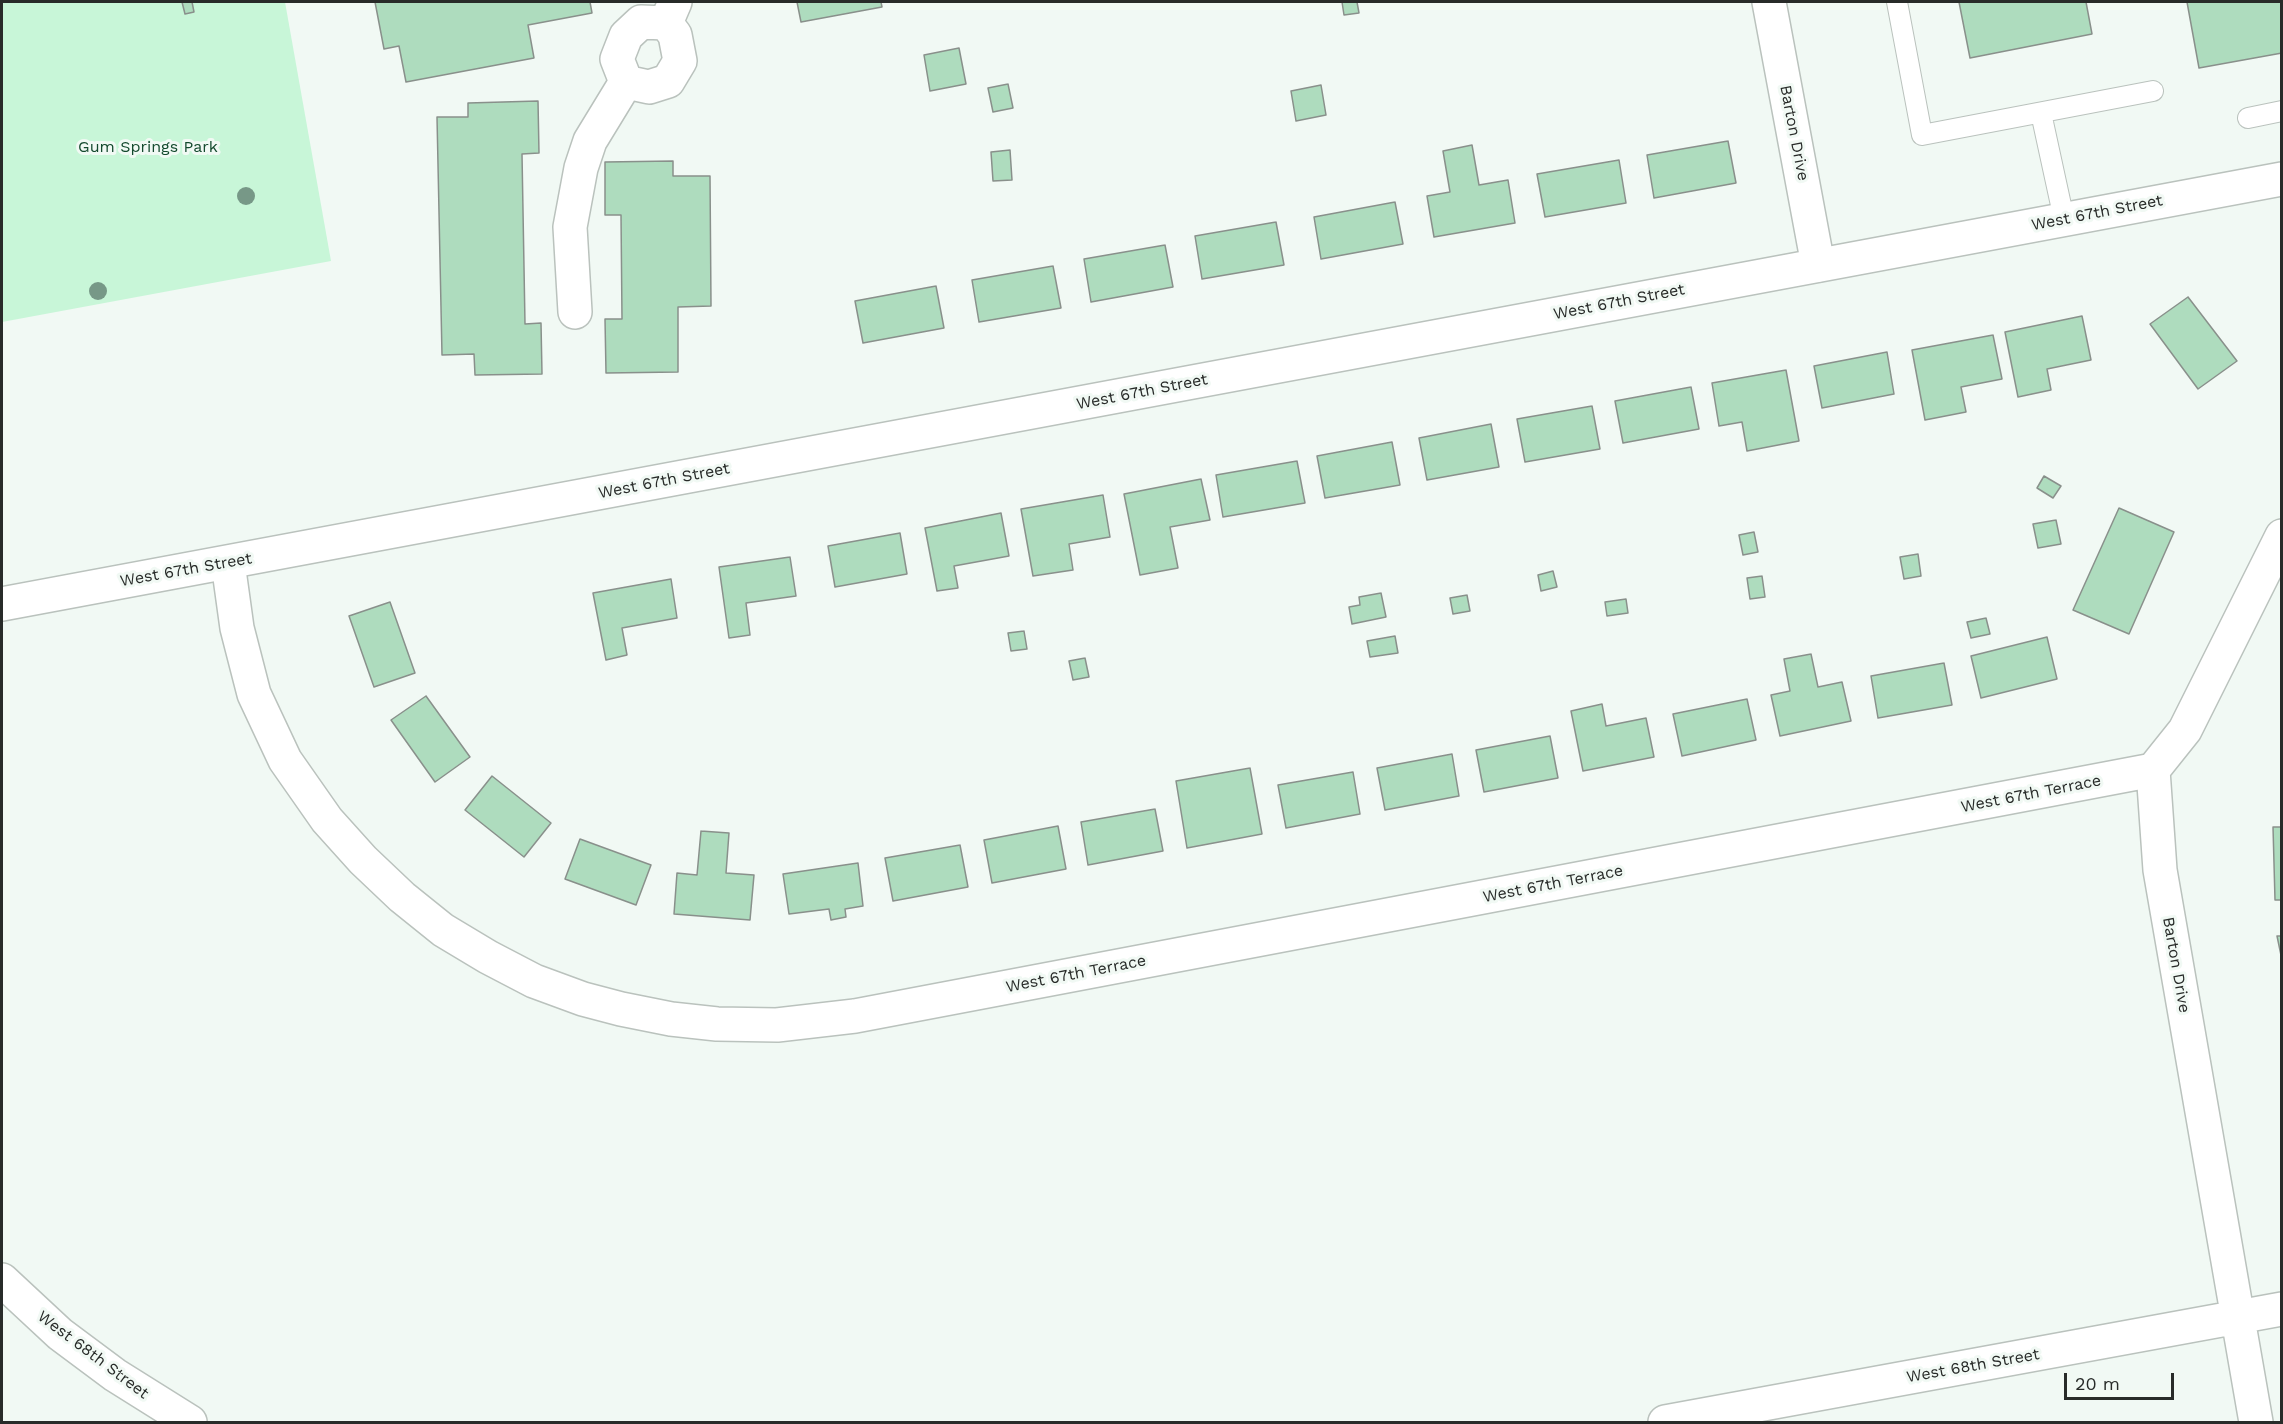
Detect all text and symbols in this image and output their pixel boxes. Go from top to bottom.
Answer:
street label: Barton Drive [1775,84,1813,182]
park label: Gum Springs Park [78,137,218,157]
street label: West 67th Street [2030,191,2164,235]
street label: West 67th Street [1552,280,1686,324]
street label: West 67th Street [1075,370,1209,414]
street label: West 67th Street [597,459,731,503]
street label: West 67th Street [119,549,253,591]
street label: West 67th Terrace [1959,771,2103,817]
street label: West 67th Terrace [1481,861,1625,907]
street label: Barton Drive [2158,916,2194,1014]
street label: West 67th Terrace [1004,951,1148,997]
street label: West 68th Street [34,1307,152,1403]
street label: West 68th Street [1905,1345,2041,1387]
scale bar [2067,1361,2176,1399]
text: 20 m [2075,1373,2120,1394]

